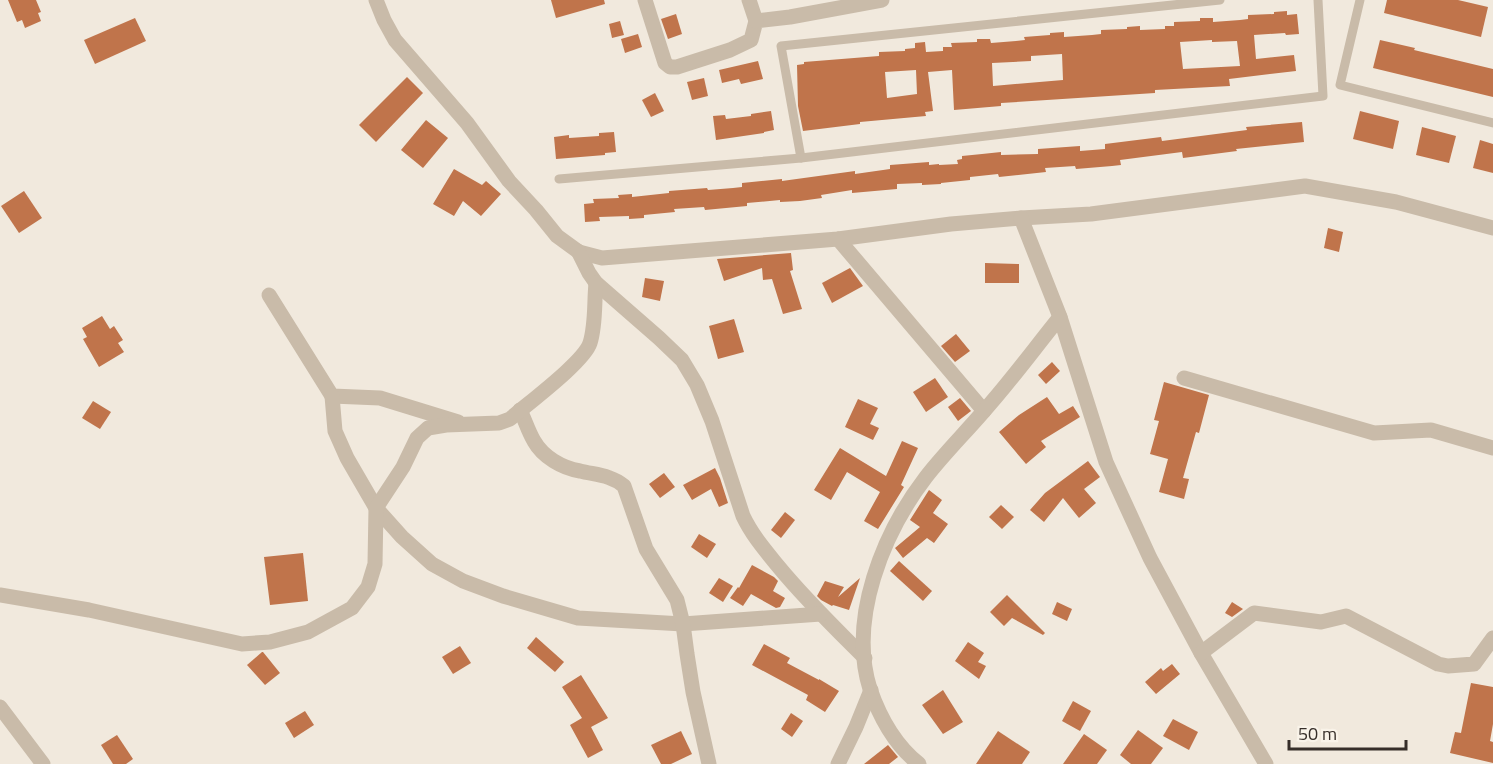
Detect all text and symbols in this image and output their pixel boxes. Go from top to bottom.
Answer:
scale bar [1289,713,1406,751]
text: 50 m [1298,720,1337,747]

